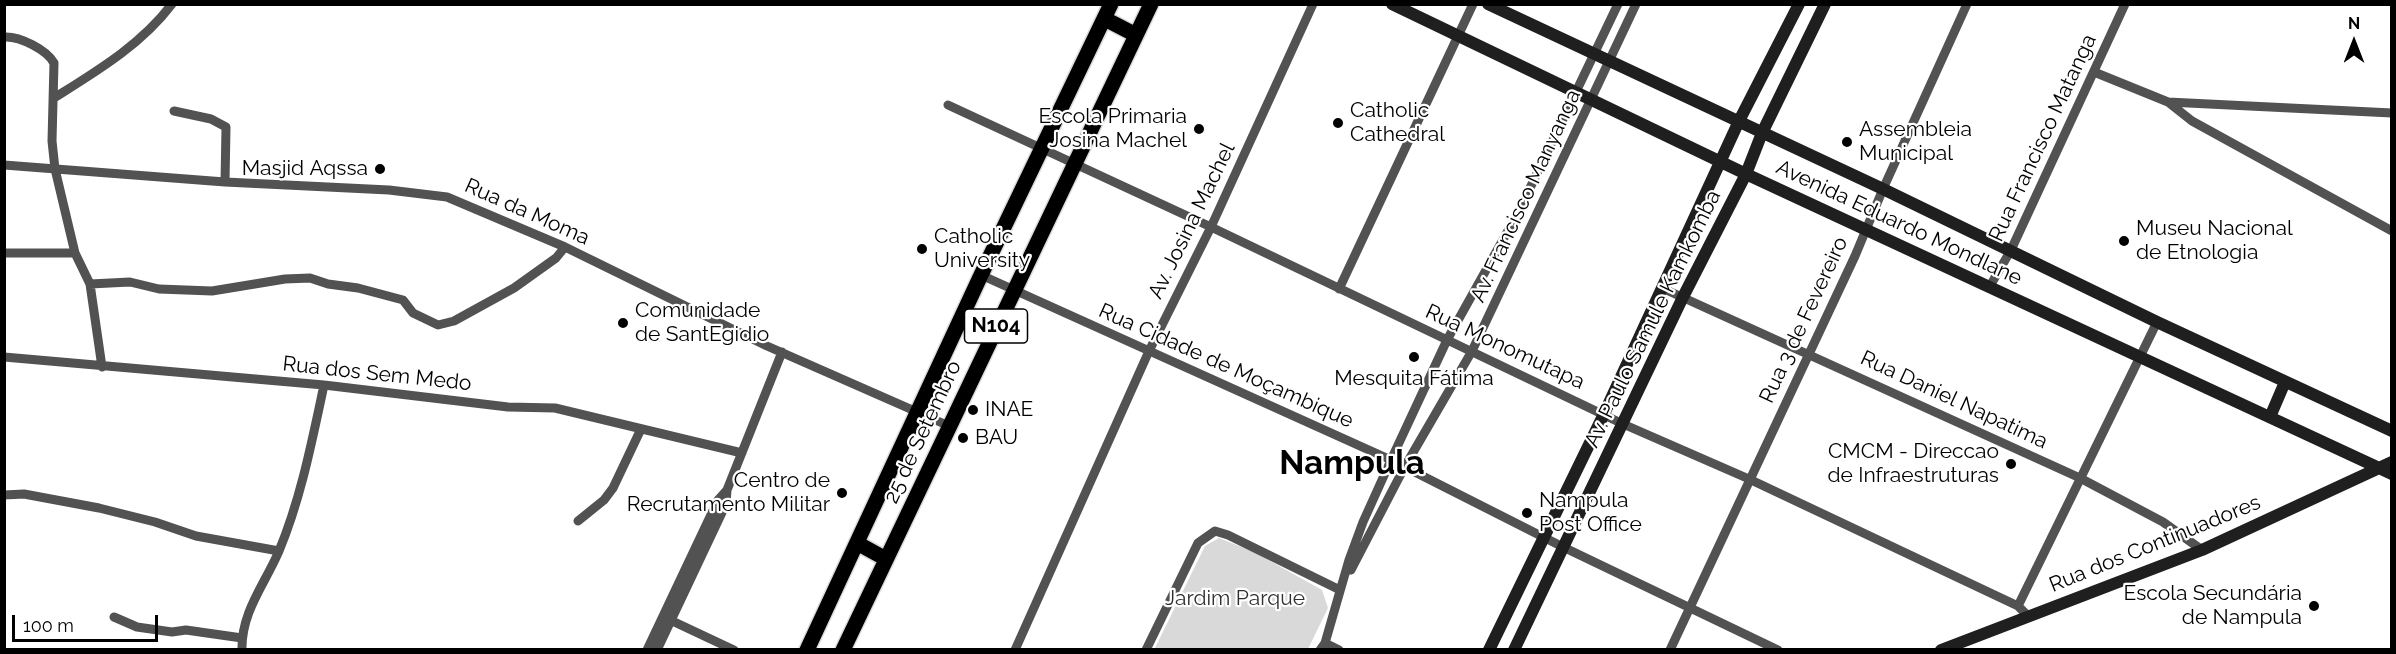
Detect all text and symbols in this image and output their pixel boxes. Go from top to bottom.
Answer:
north arrow [2324,12,2384,72]
text: N [2348,14,2360,33]
street label: Rua Francisco Matanga [1984,30,2102,246]
street label: Av. Francisco Manyanga [1466,86,1586,306]
place label: Catholic Cathedral [1350,98,1445,148]
place label: Escola Primaria Josina Machel [1039,104,1187,154]
marker: Catholic Cathedral [1331,116,1345,130]
place label: Assembleia Municipal [1859,117,1972,167]
marker: Escola Primaria Josina Machel [1192,122,1206,136]
marker: Assembleia Municipal [1840,135,1854,149]
street label: Av. Josina Machel [1143,139,1241,303]
street label: Avenida Eduardo Mondlane [1772,155,2026,291]
place label: Masjid Aqssa [242,156,368,182]
marker: Masjid Aqssa [373,162,387,176]
street label: Rua da Moma [461,173,593,251]
street label: Av. Paulo Samule Kamkomba [1580,186,1726,452]
place label: Museu Nacional de Etnologia [2136,216,2293,266]
place label: Catholic University [934,224,1030,274]
street label: Rua 3 de Fevereiro [1754,233,1854,407]
marker: Museu Nacional de Etnologia [2117,234,2131,248]
marker: Catholic University [915,242,929,256]
place label: Comunidade de SantEgidio [635,298,769,348]
street label: Rua Cidade de Moçambique [1095,298,1357,434]
street label: Rua Monomutapa [1421,299,1589,395]
road number: N104 [964,309,1028,343]
marker: Comunidade de SantEgidio [616,316,630,330]
street label: Rua Daniel Napatima [1856,346,2052,454]
marker: Mesquita Fátima [1407,350,1421,364]
street label: Rua dos Sem Medo [281,352,473,396]
street label: 25 de Setembro [879,357,967,507]
place label: Mesquita Fátima [1334,366,1494,392]
place label: INAE [985,397,1033,423]
marker: INAE [966,403,980,417]
place label: BAU [975,425,1018,451]
marker: BAU [956,431,970,445]
place label: CMCM - Direccao de Infraestruturas [1827,439,1999,489]
district label: Nampula [1279,444,1425,484]
marker: CMCM - Direccao de Infraestruturas [2004,457,2018,471]
place label: Centro de Recrutamento Militar [627,468,830,518]
marker: Centro de Recrutamento Militar [835,486,849,500]
place label: Nampula Post Office [1539,488,1642,538]
street label: Rua dos Continuadores [2046,490,2264,598]
marker: Nampula Post Office [1520,506,1534,520]
place label: Escola Secundária de Nampula [2123,581,2302,631]
park label: Jardim Parque [1165,586,1305,612]
marker: Escola Secundária de Nampula [2307,599,2321,613]
scale bar [15,603,160,641]
text: 100 m [23,615,74,636]

